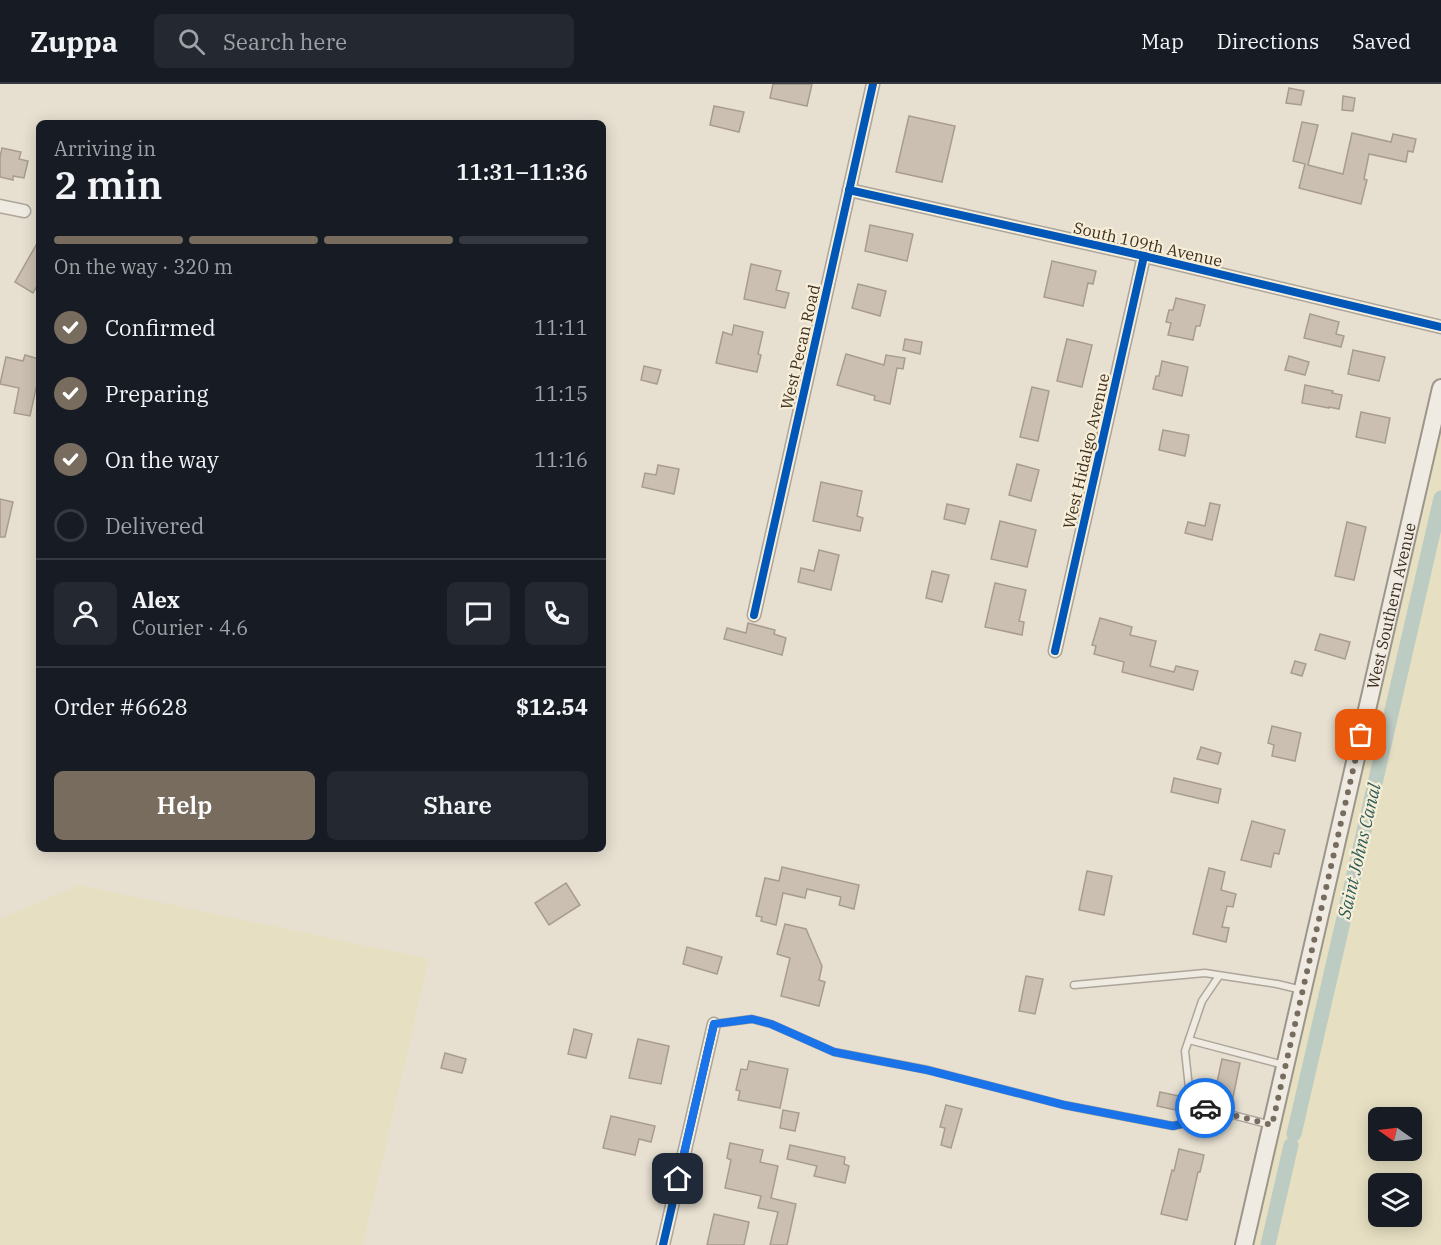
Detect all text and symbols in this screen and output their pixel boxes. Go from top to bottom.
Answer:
search box [154,14,574,68]
text: Zuppa [30,23,118,60]
icon: search [175,25,208,58]
text: Search here [223,27,347,56]
text: Map [1141,27,1184,55]
text: Directions [1217,27,1319,55]
text: Saved [1352,27,1411,55]
text: Arriving in [54,135,156,162]
text: 11:31–11:36 [456,157,588,186]
text: 2 min [54,159,162,210]
street label: South 109th Avenue [1072,217,1224,271]
text: On the way · 320 m [54,253,233,280]
street label: West Pecan Road [776,282,824,411]
icon: check [54,311,87,344]
text: Confirmed [105,313,216,342]
text: 11:11 [534,314,588,341]
street label: West Hidalgo Avenue [1058,371,1114,531]
icon: check [54,377,87,410]
text: Preparing [105,379,209,408]
text: 11:15 [534,380,588,407]
icon: check [54,443,87,476]
text: On the way [105,445,219,474]
text: 11:16 [534,446,588,473]
text: Delivered [105,511,204,540]
street label: West Southern Avenue [1362,520,1420,691]
button: person [54,582,117,645]
button: chat [447,582,510,645]
button: phone [525,582,588,645]
text: Alex [132,585,180,614]
text: Courier · 4.6 [132,614,248,641]
text: Order #6628 [54,692,188,721]
text: $12.54 [516,692,588,721]
pin [1335,709,1386,760]
icon: bag [1344,718,1377,751]
button: Help [54,771,315,840]
button: Share [327,771,588,840]
water label: Saint Johns Canal [1332,780,1386,922]
courier [1175,1078,1235,1138]
icon: car [1189,1092,1222,1125]
north arrow [1368,1107,1422,1161]
map controls [1368,1107,1422,1227]
pin [652,1153,703,1204]
icon: home [661,1162,694,1195]
button: layers [1368,1173,1422,1227]

